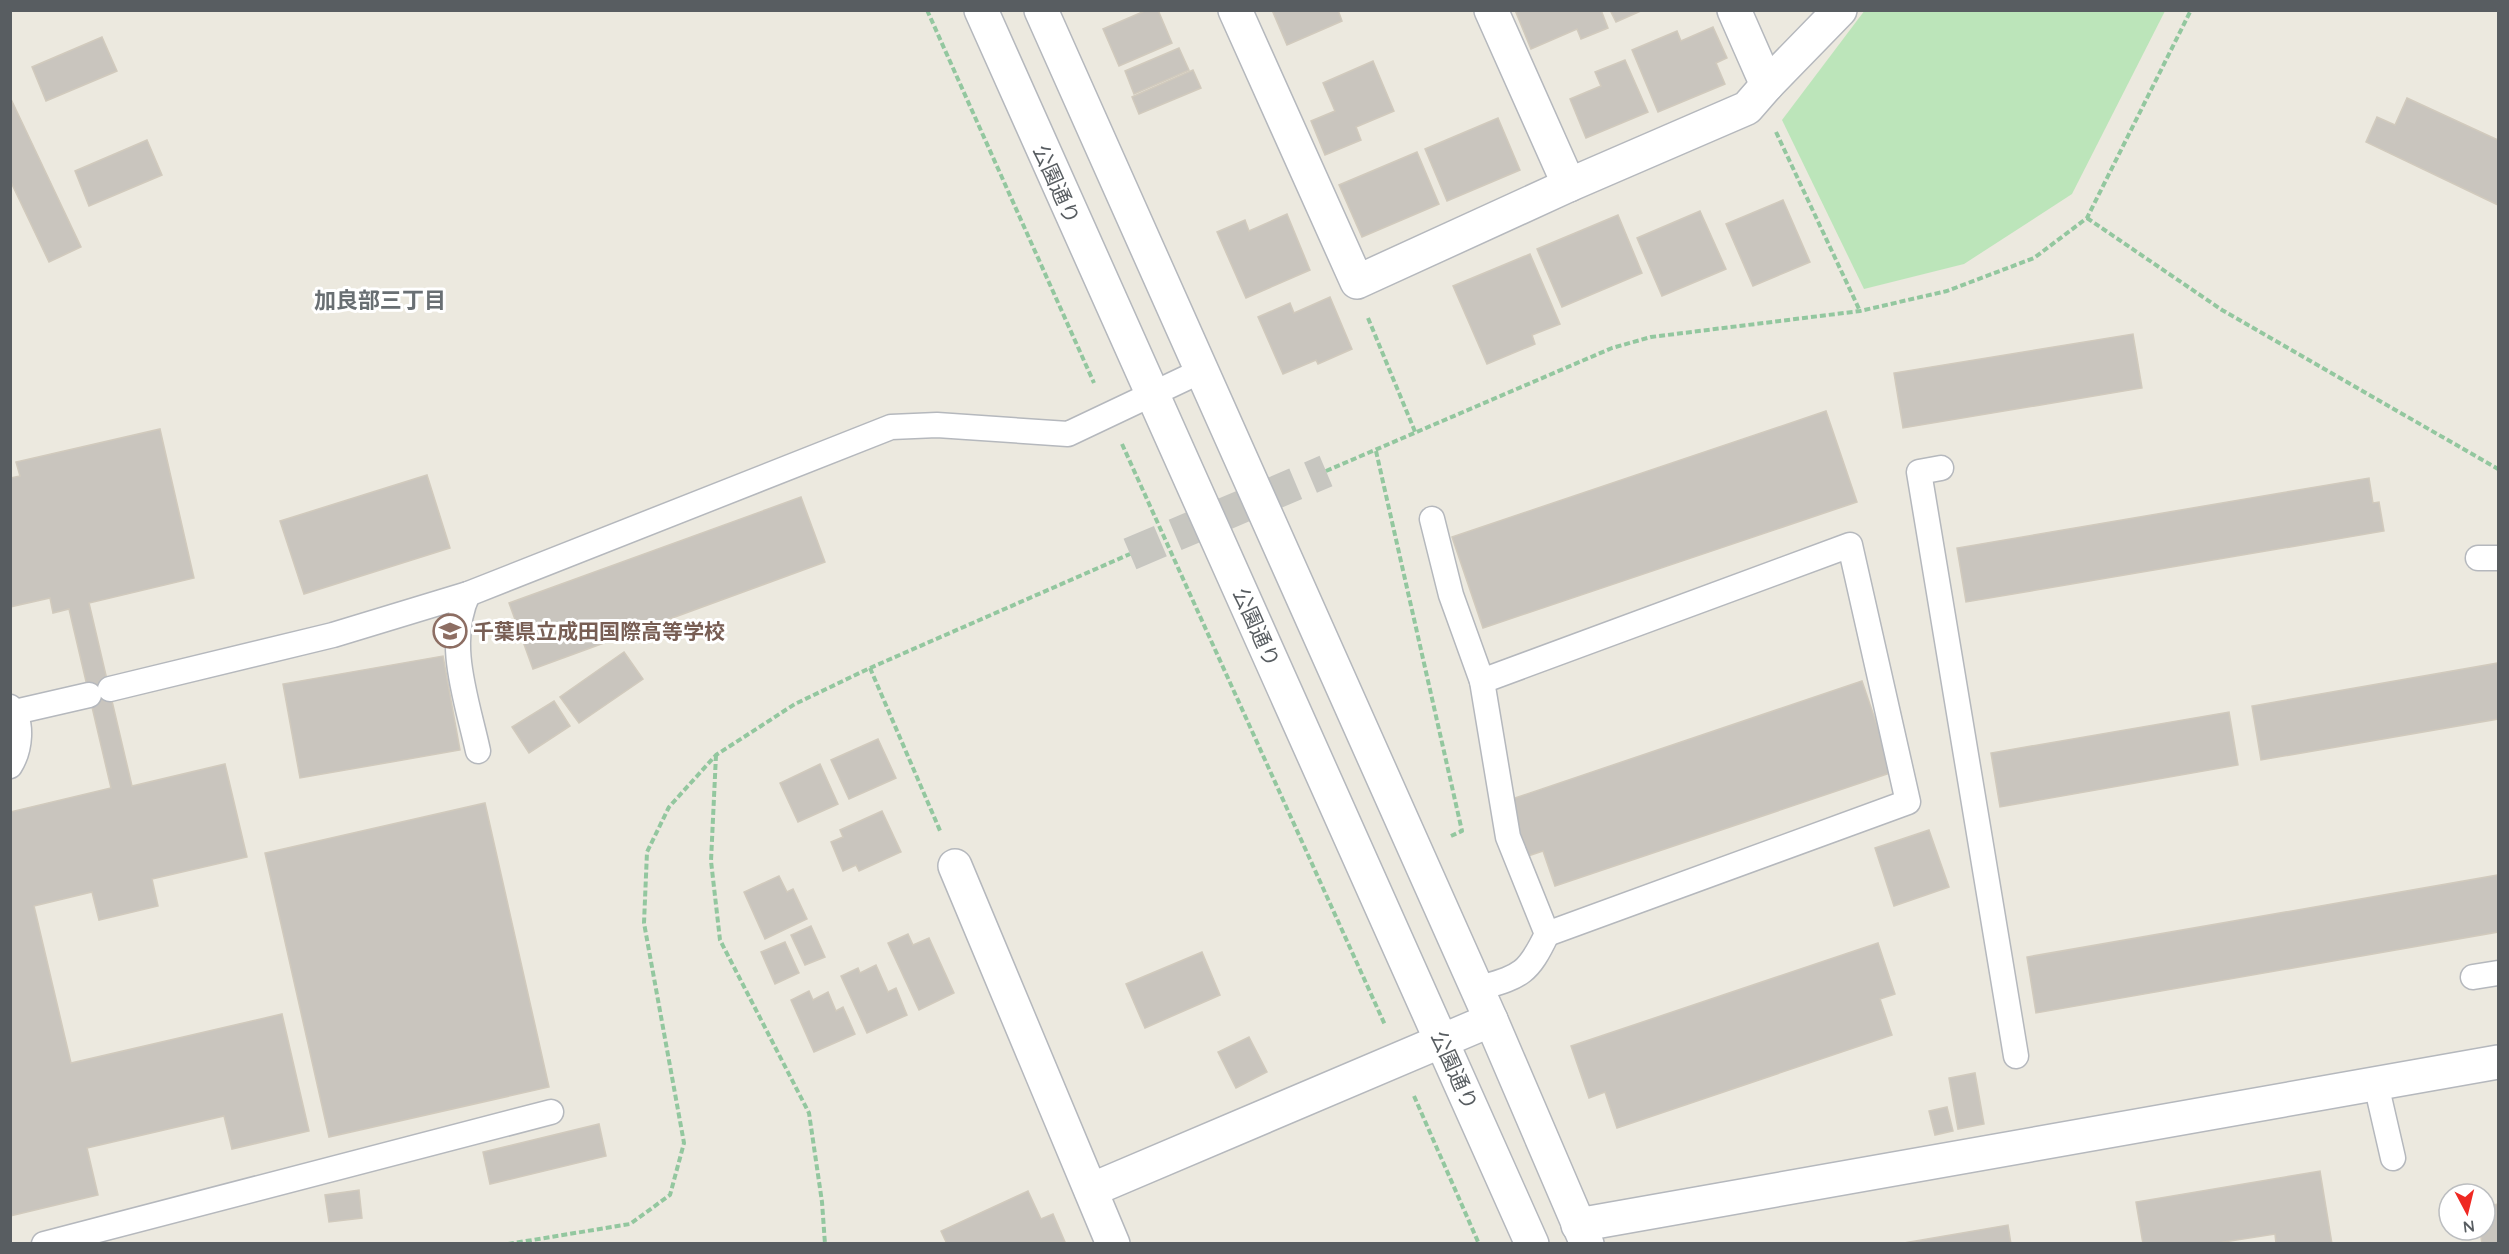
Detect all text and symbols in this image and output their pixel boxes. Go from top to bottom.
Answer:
street label: 公園通り [1028,140,1086,228]
district label: 加良部三丁目 [314,286,446,314]
street label: 公園通り [1228,583,1286,671]
school or university icon: 千葉県立成田国際高等学校 [432,613,468,649]
place label: 千葉県立成田国際高等学校 [473,618,725,644]
street label: 公園通り [1426,1026,1484,1114]
north arrow [2437,1182,2497,1242]
text: N [2462,1216,2476,1238]

